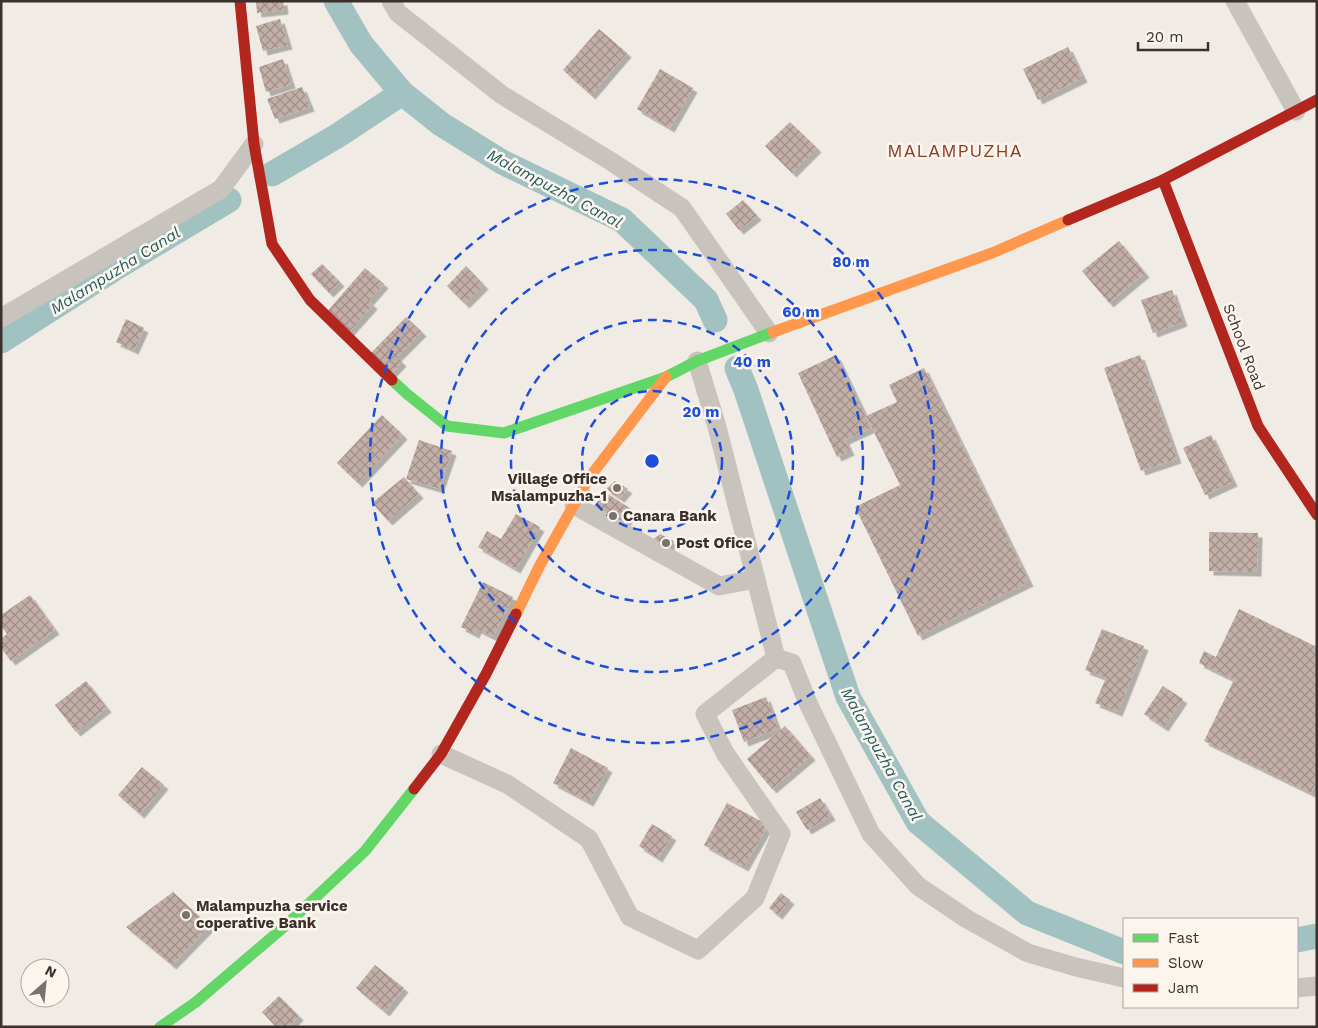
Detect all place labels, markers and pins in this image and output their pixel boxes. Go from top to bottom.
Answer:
centre of rings [643,452,661,470]
place label: Village Office Msalampuzha-1 [491,470,607,505]
marker: Village Office Msalampuzha-1 [611,482,623,494]
place label: Canara Bank [623,507,717,525]
marker: Canara Bank [607,510,619,522]
place label: Post Ofice [676,534,753,552]
marker: Post Ofice [660,537,672,549]
place label: Malampuzha service coperative Bank [196,897,348,932]
marker: Malampuzha service coperative Bank [180,909,192,921]

